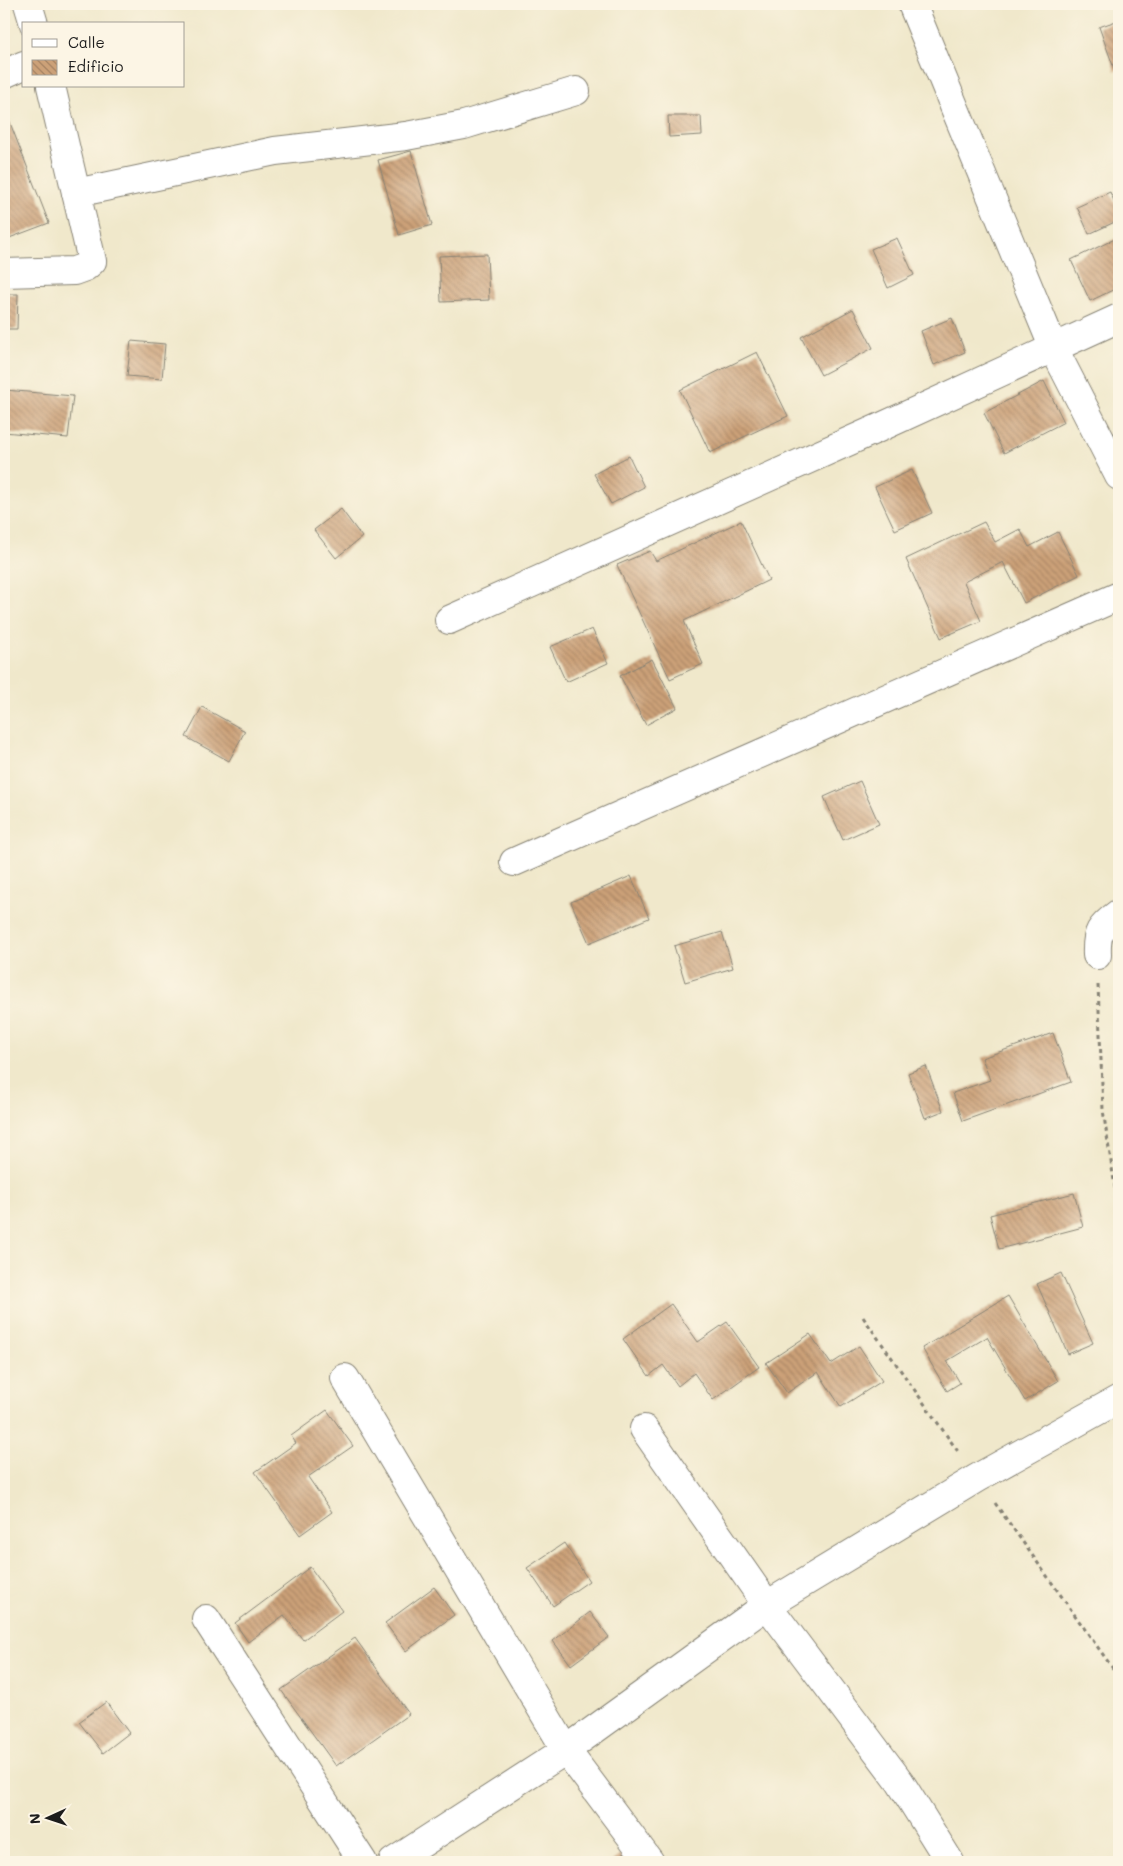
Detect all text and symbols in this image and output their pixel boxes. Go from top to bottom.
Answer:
legend [22,22,185,88]
text: Calle [68,32,105,52]
text: Edificio [68,56,124,76]
north arrow [22,1794,72,1844]
text: N [25,1813,44,1825]

